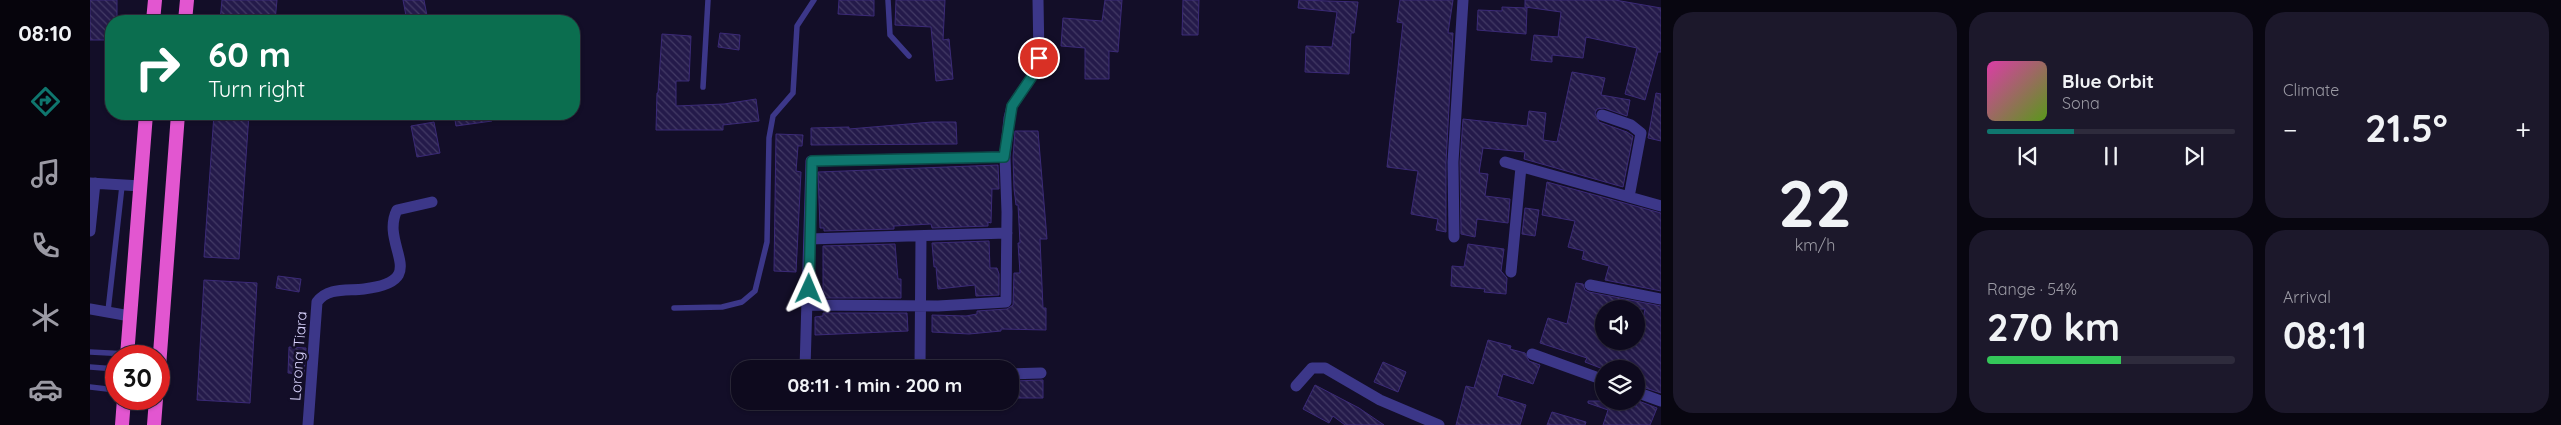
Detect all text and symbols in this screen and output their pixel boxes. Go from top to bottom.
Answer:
text: 08:10 [18,19,72,47]
text: 60 m [208,32,291,76]
icon: right [125,35,190,100]
pin [1018,37,1060,79]
icon: arrive [1025,44,1053,72]
text: Blue Orbit [2062,69,2154,93]
text: Turn right [208,75,305,103]
text: Climate [2283,80,2339,100]
icon: directions [28,84,63,119]
text: Sona [2062,93,2100,113]
text: 21.5° [2365,104,2448,152]
text: − [2283,112,2298,147]
text: + [2515,112,2531,147]
icon: previous [2014,142,2042,170]
icon: pause [2097,142,2125,170]
icon: next [2180,142,2208,170]
icon: music [28,156,63,191]
text: 22 [1778,162,1852,243]
icon: phone [28,228,63,263]
text: km/h [1795,235,1835,255]
position arrow [782,262,834,314]
text: Range · 54% [1987,279,2077,299]
text: Arrival [2283,287,2331,307]
icon: climate [28,300,63,335]
map controls [1595,300,1645,410]
button: sound [1595,300,1645,350]
text: 270 km [1987,303,2120,351]
street label: Lorong Tiara [285,311,311,401]
text: 08:11 [2283,311,2367,359]
speed limit sign: 30 [105,345,170,410]
button: layers [1595,360,1645,410]
icon: car [28,372,63,407]
text: 08:11 · 1 min · 200 m [788,373,962,397]

